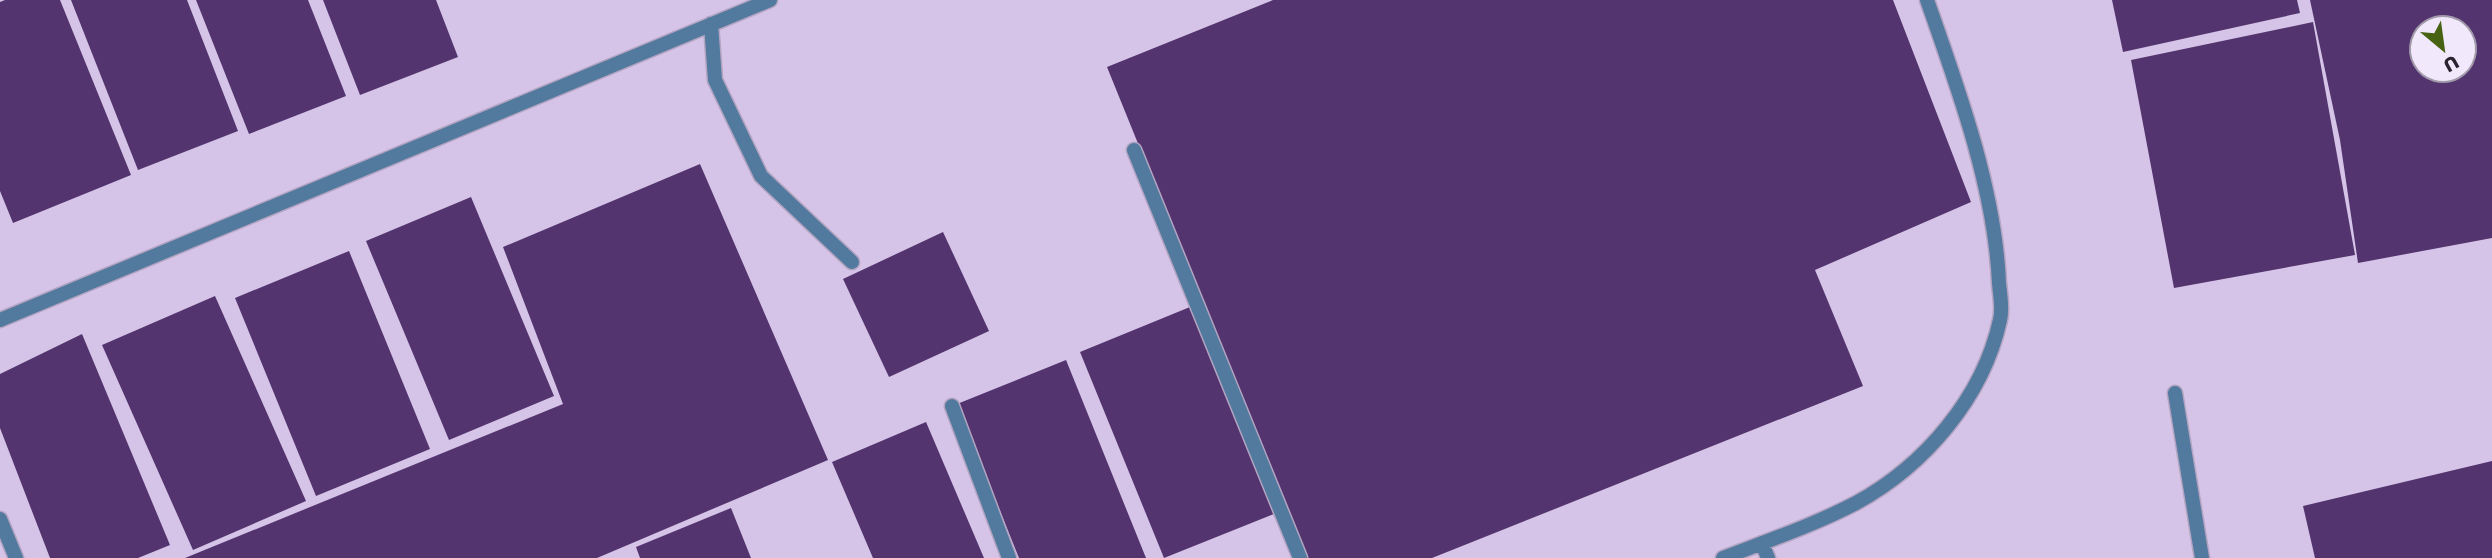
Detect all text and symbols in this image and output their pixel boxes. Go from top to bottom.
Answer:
north arrow [2408,14,2478,84]
text: U [2440,51,2463,78]

